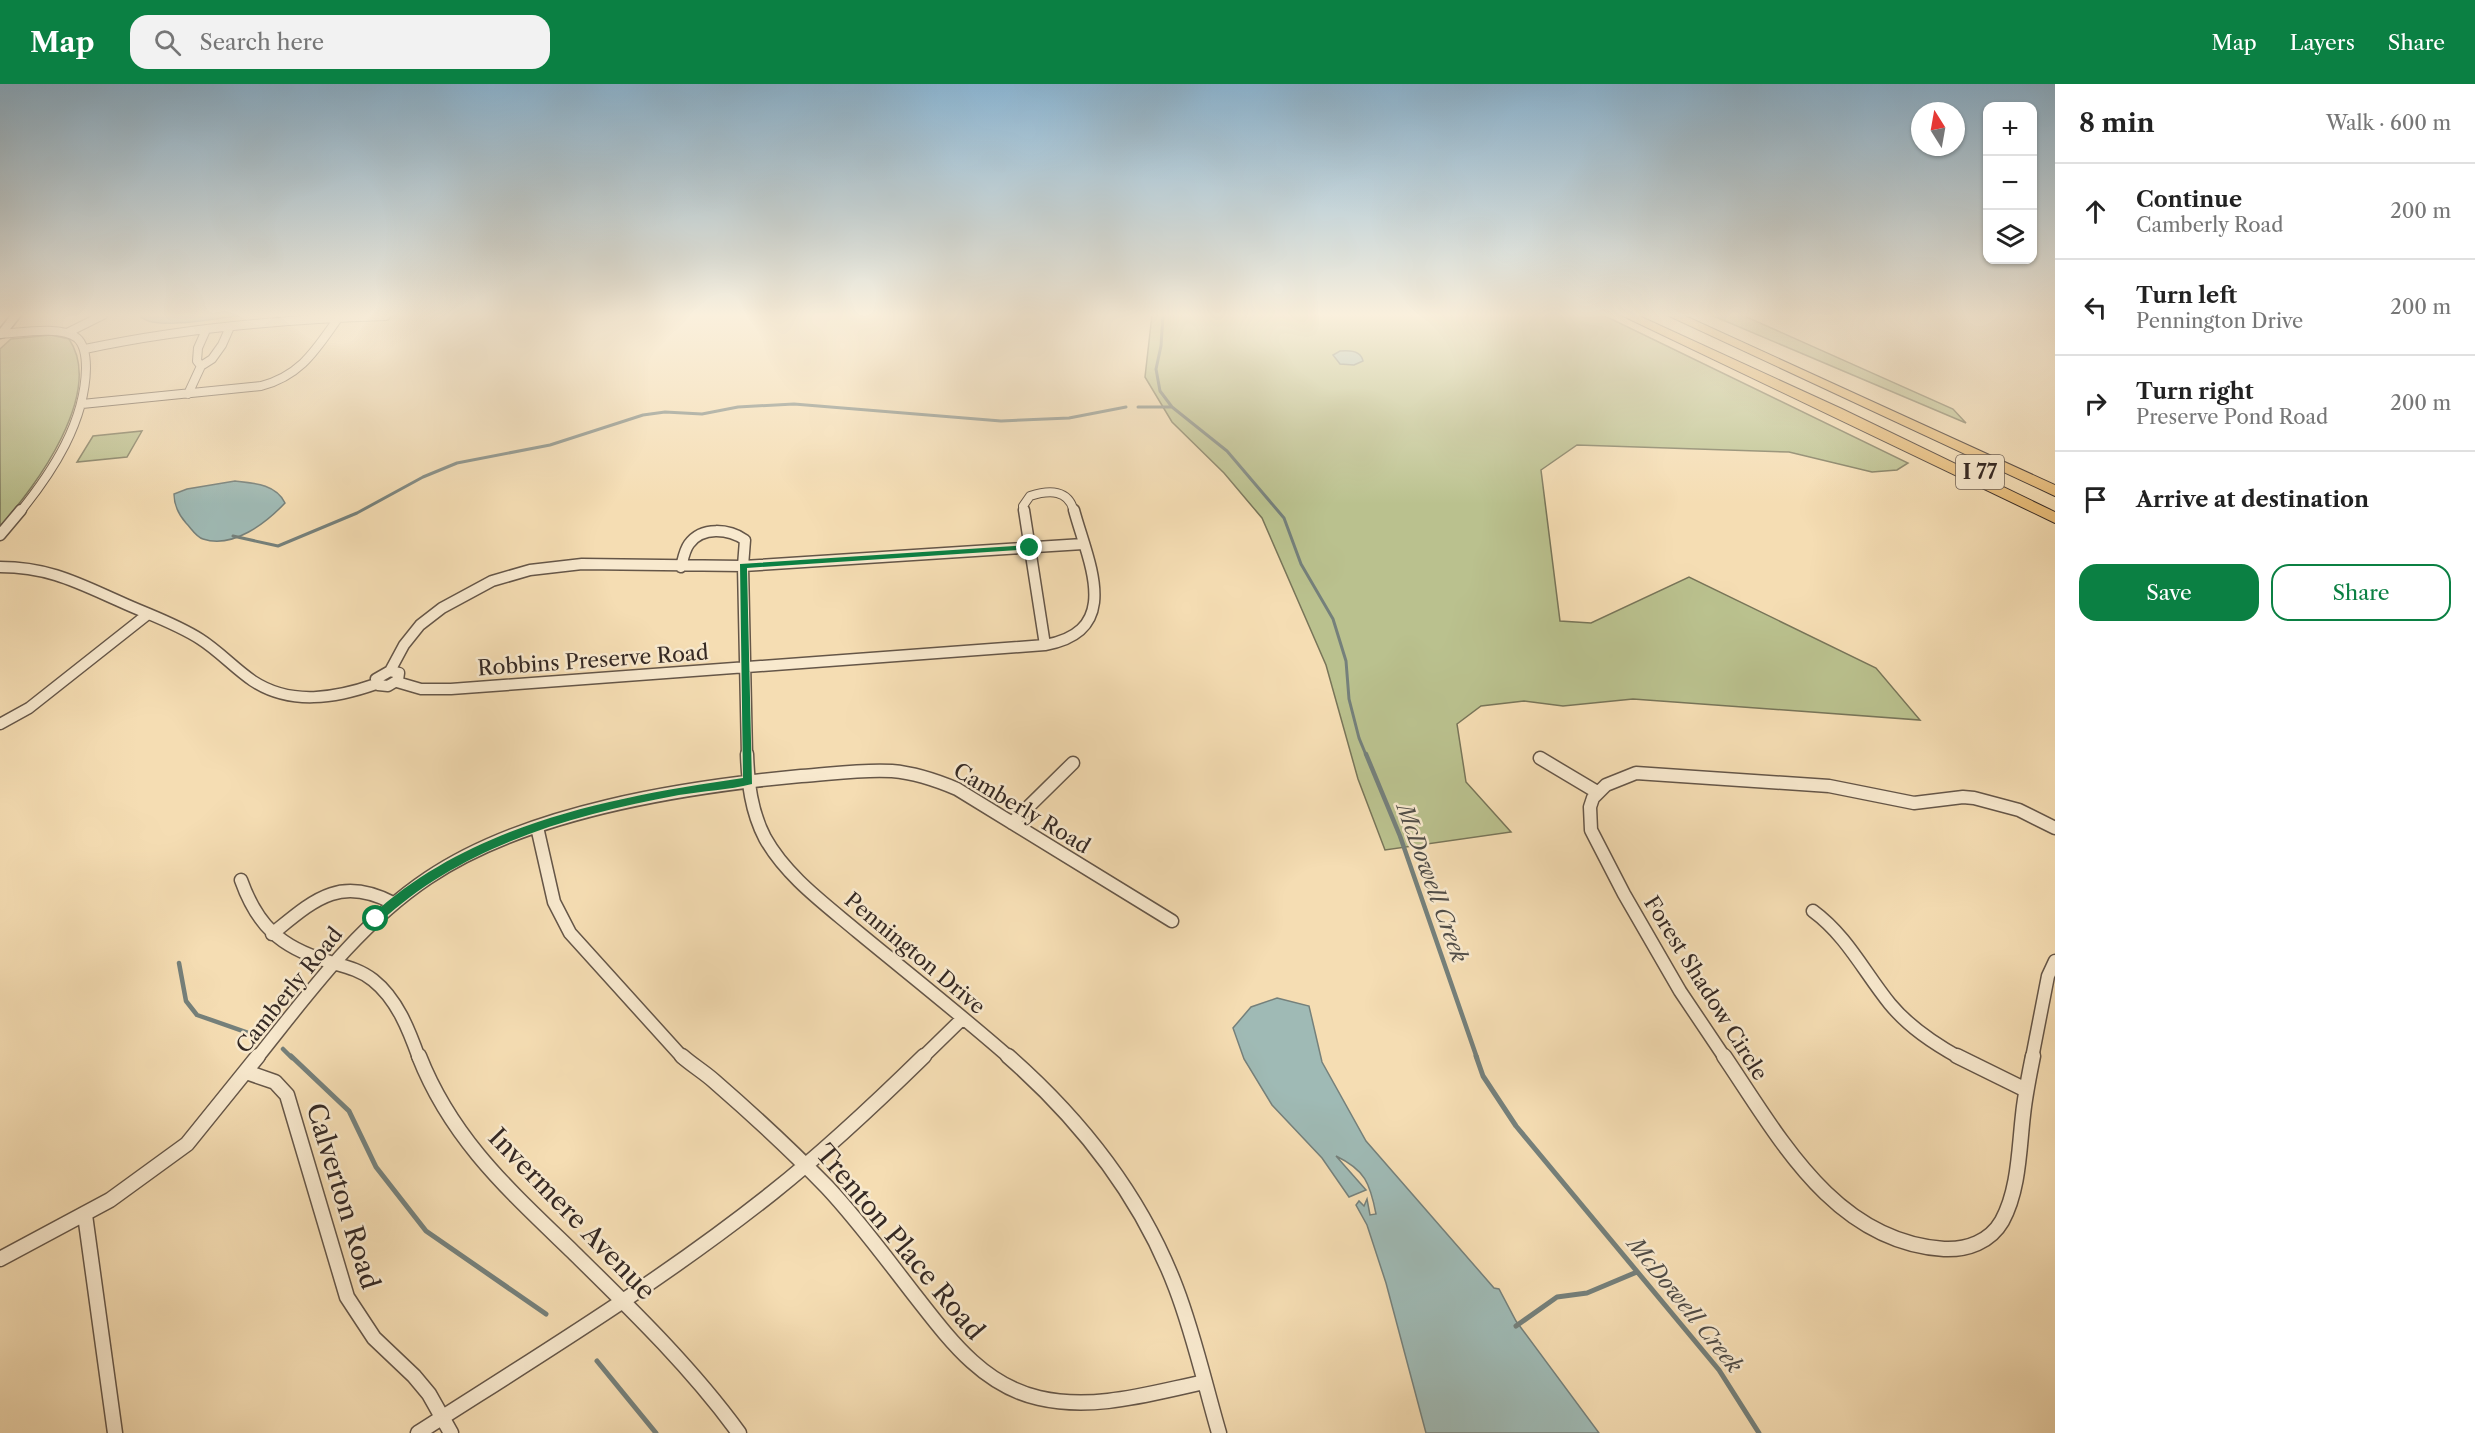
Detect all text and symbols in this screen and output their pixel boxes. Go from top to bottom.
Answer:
search box [130,15,550,69]
text: Map [30,25,94,59]
icon: search [151,26,184,59]
text: Search here [199,29,324,56]
text: Map [2212,30,2257,55]
text: Layers [2290,30,2355,55]
text: Share [2388,30,2445,55]
north arrow [1911,102,1965,156]
map controls [1983,102,2037,264]
button: + [1983,102,2037,156]
text: 8 min [2079,107,2155,139]
text: Walk · 600 m [2326,111,2451,135]
button: − [1983,156,2037,210]
text: Continue [2136,186,2242,213]
icon: ahead [2079,195,2112,228]
text: 200 m [2390,199,2451,223]
button: layers [1983,210,2037,264]
text: Camberly Road [2136,213,2283,237]
text: Turn left [2136,282,2237,309]
icon: left [2079,291,2112,324]
text: 200 m [2390,295,2451,319]
text: Pennington Drive [2136,309,2303,333]
text: Turn right [2136,378,2254,405]
icon: right [2079,387,2112,420]
text: 200 m [2390,391,2451,415]
text: Preserve Pond Road [2136,405,2328,429]
road number: I 77 [1956,455,2004,489]
icon: arrive [2079,483,2112,516]
text: Arrive at destination [2136,486,2369,513]
route end [1016,534,1042,560]
button: Save [2079,564,2259,621]
button: Share [2271,564,2451,621]
street label: Robbins Preserve Road [477,639,710,681]
street label: Camberly Road [949,757,1095,859]
water label: McDowell Creek [1390,797,1473,967]
street label: Pennington Drive [840,887,990,1019]
street label: Forest Shadow Circle [1639,891,1773,1085]
route start [362,905,388,931]
street label: Camberly Road [231,922,348,1058]
street label: Calverton Road [300,1099,387,1293]
street label: Invermere Avenue [482,1121,662,1307]
street label: Trenton Place Road [809,1138,991,1347]
water label: McDowell Creek [1620,1229,1748,1379]

